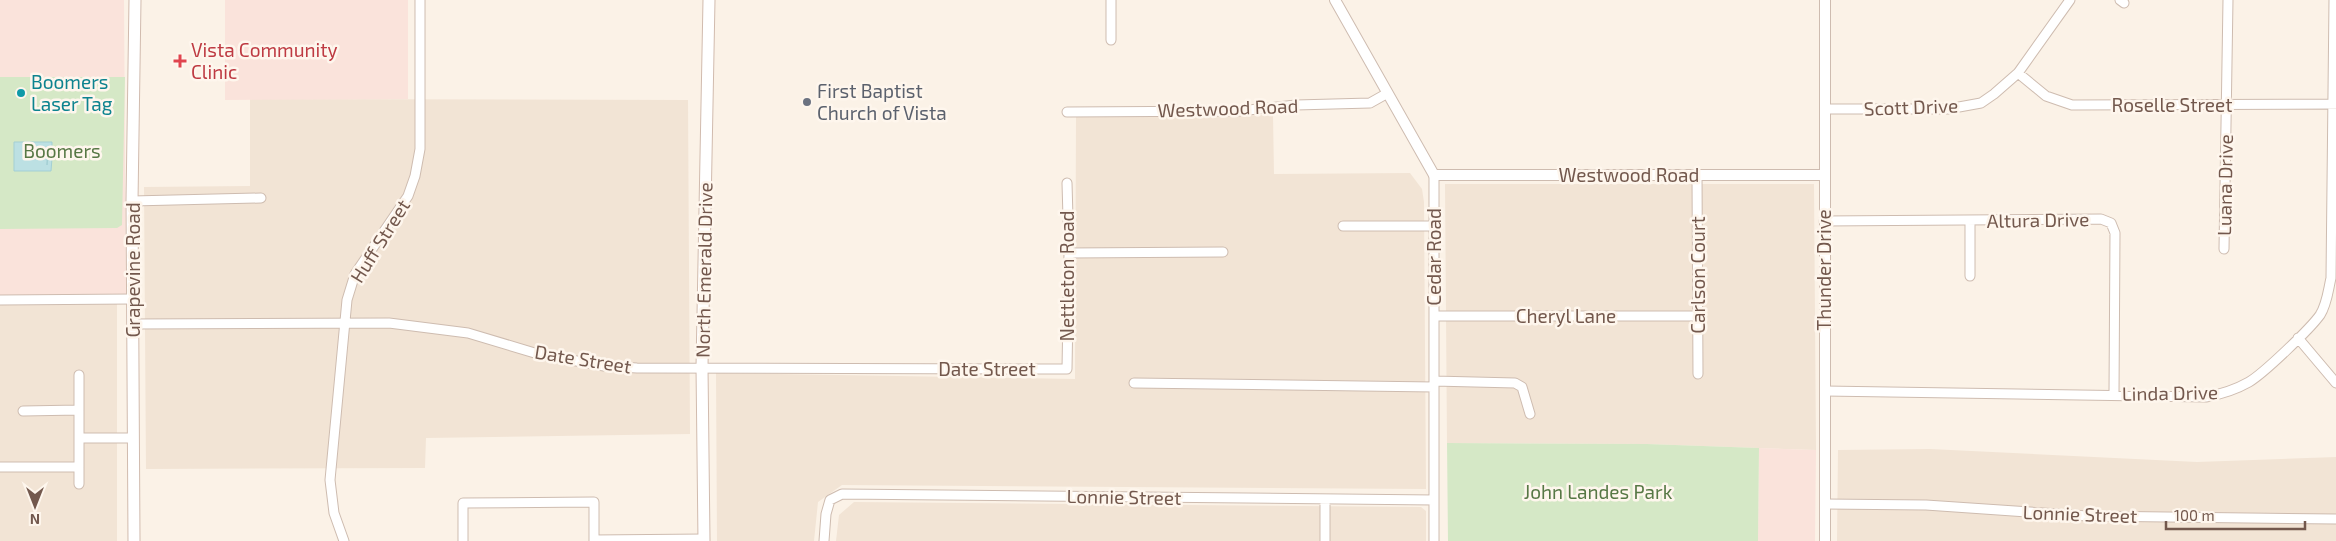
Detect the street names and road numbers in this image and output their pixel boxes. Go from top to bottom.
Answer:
street label: Scott Drive [1863,93,1959,120]
street label: Roselle Street [2112,93,2232,116]
street label: Westwood Road [1157,94,1299,121]
street label: Luana Drive [2212,134,2237,236]
street label: Westwood Road [1559,163,1699,186]
street label: North Emerald Drive [690,182,717,358]
street label: Huff Street [345,195,414,287]
street label: Grapevine Road [121,202,144,338]
street label: Altura Drive [1986,207,2090,232]
street label: Cedar Road [1422,208,1445,306]
street label: Thunder Drive [1812,209,1835,331]
street label: Nettleton Road [1055,211,1078,342]
street label: Carlson Court [1686,216,1709,334]
street label: Cheryl Lane [1516,304,1616,327]
street label: Date Street [533,340,633,377]
street label: Date Street [938,357,1036,380]
street label: Linda Drive [2122,380,2218,405]
street label: Lonnie Street [1067,484,1181,509]
street label: Lonnie Street [2022,500,2138,527]

